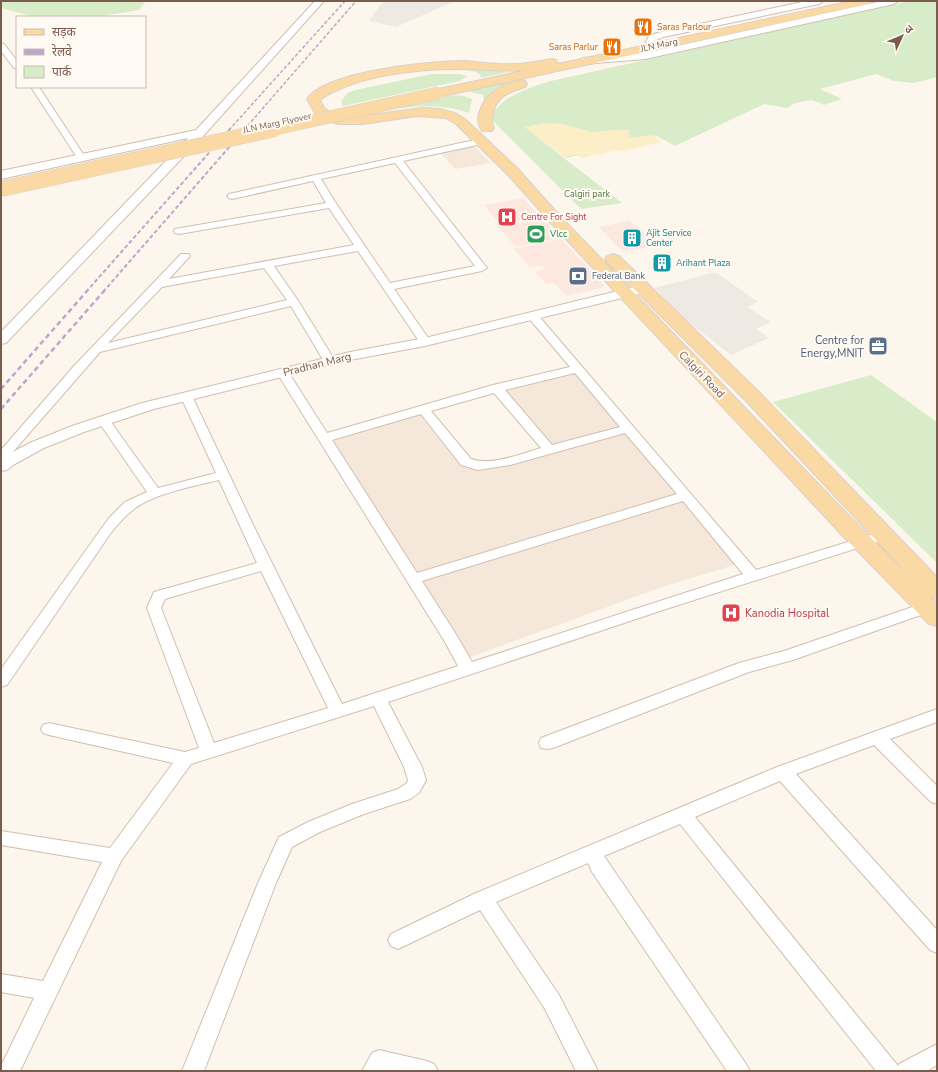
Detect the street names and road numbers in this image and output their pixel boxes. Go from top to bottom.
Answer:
street label: JLN Marg [638,35,679,55]
street label: JLN Marg Flyover [241,110,313,136]
street label: Calgiri Road [675,347,728,401]
street label: Pradhan Marg [281,349,353,380]

